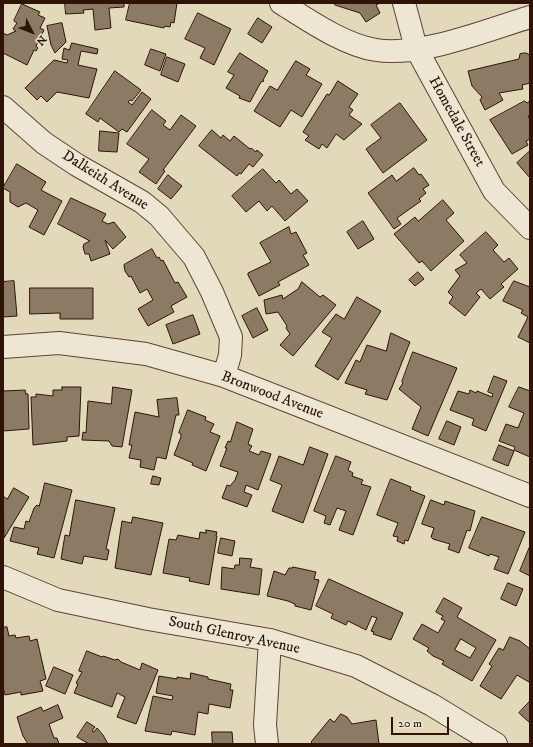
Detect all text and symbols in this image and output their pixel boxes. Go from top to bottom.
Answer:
north arrow [12,12,52,52]
text: N [33,32,49,48]
street label: Homedale Street [424,74,488,170]
street label: Dalkeith Avenue [58,147,152,215]
street label: Bronwood Avenue [218,368,326,424]
street label: South Glenroy Avenue [167,613,301,659]
scale bar [393,709,451,735]
text: 20 m [398,716,422,731]

